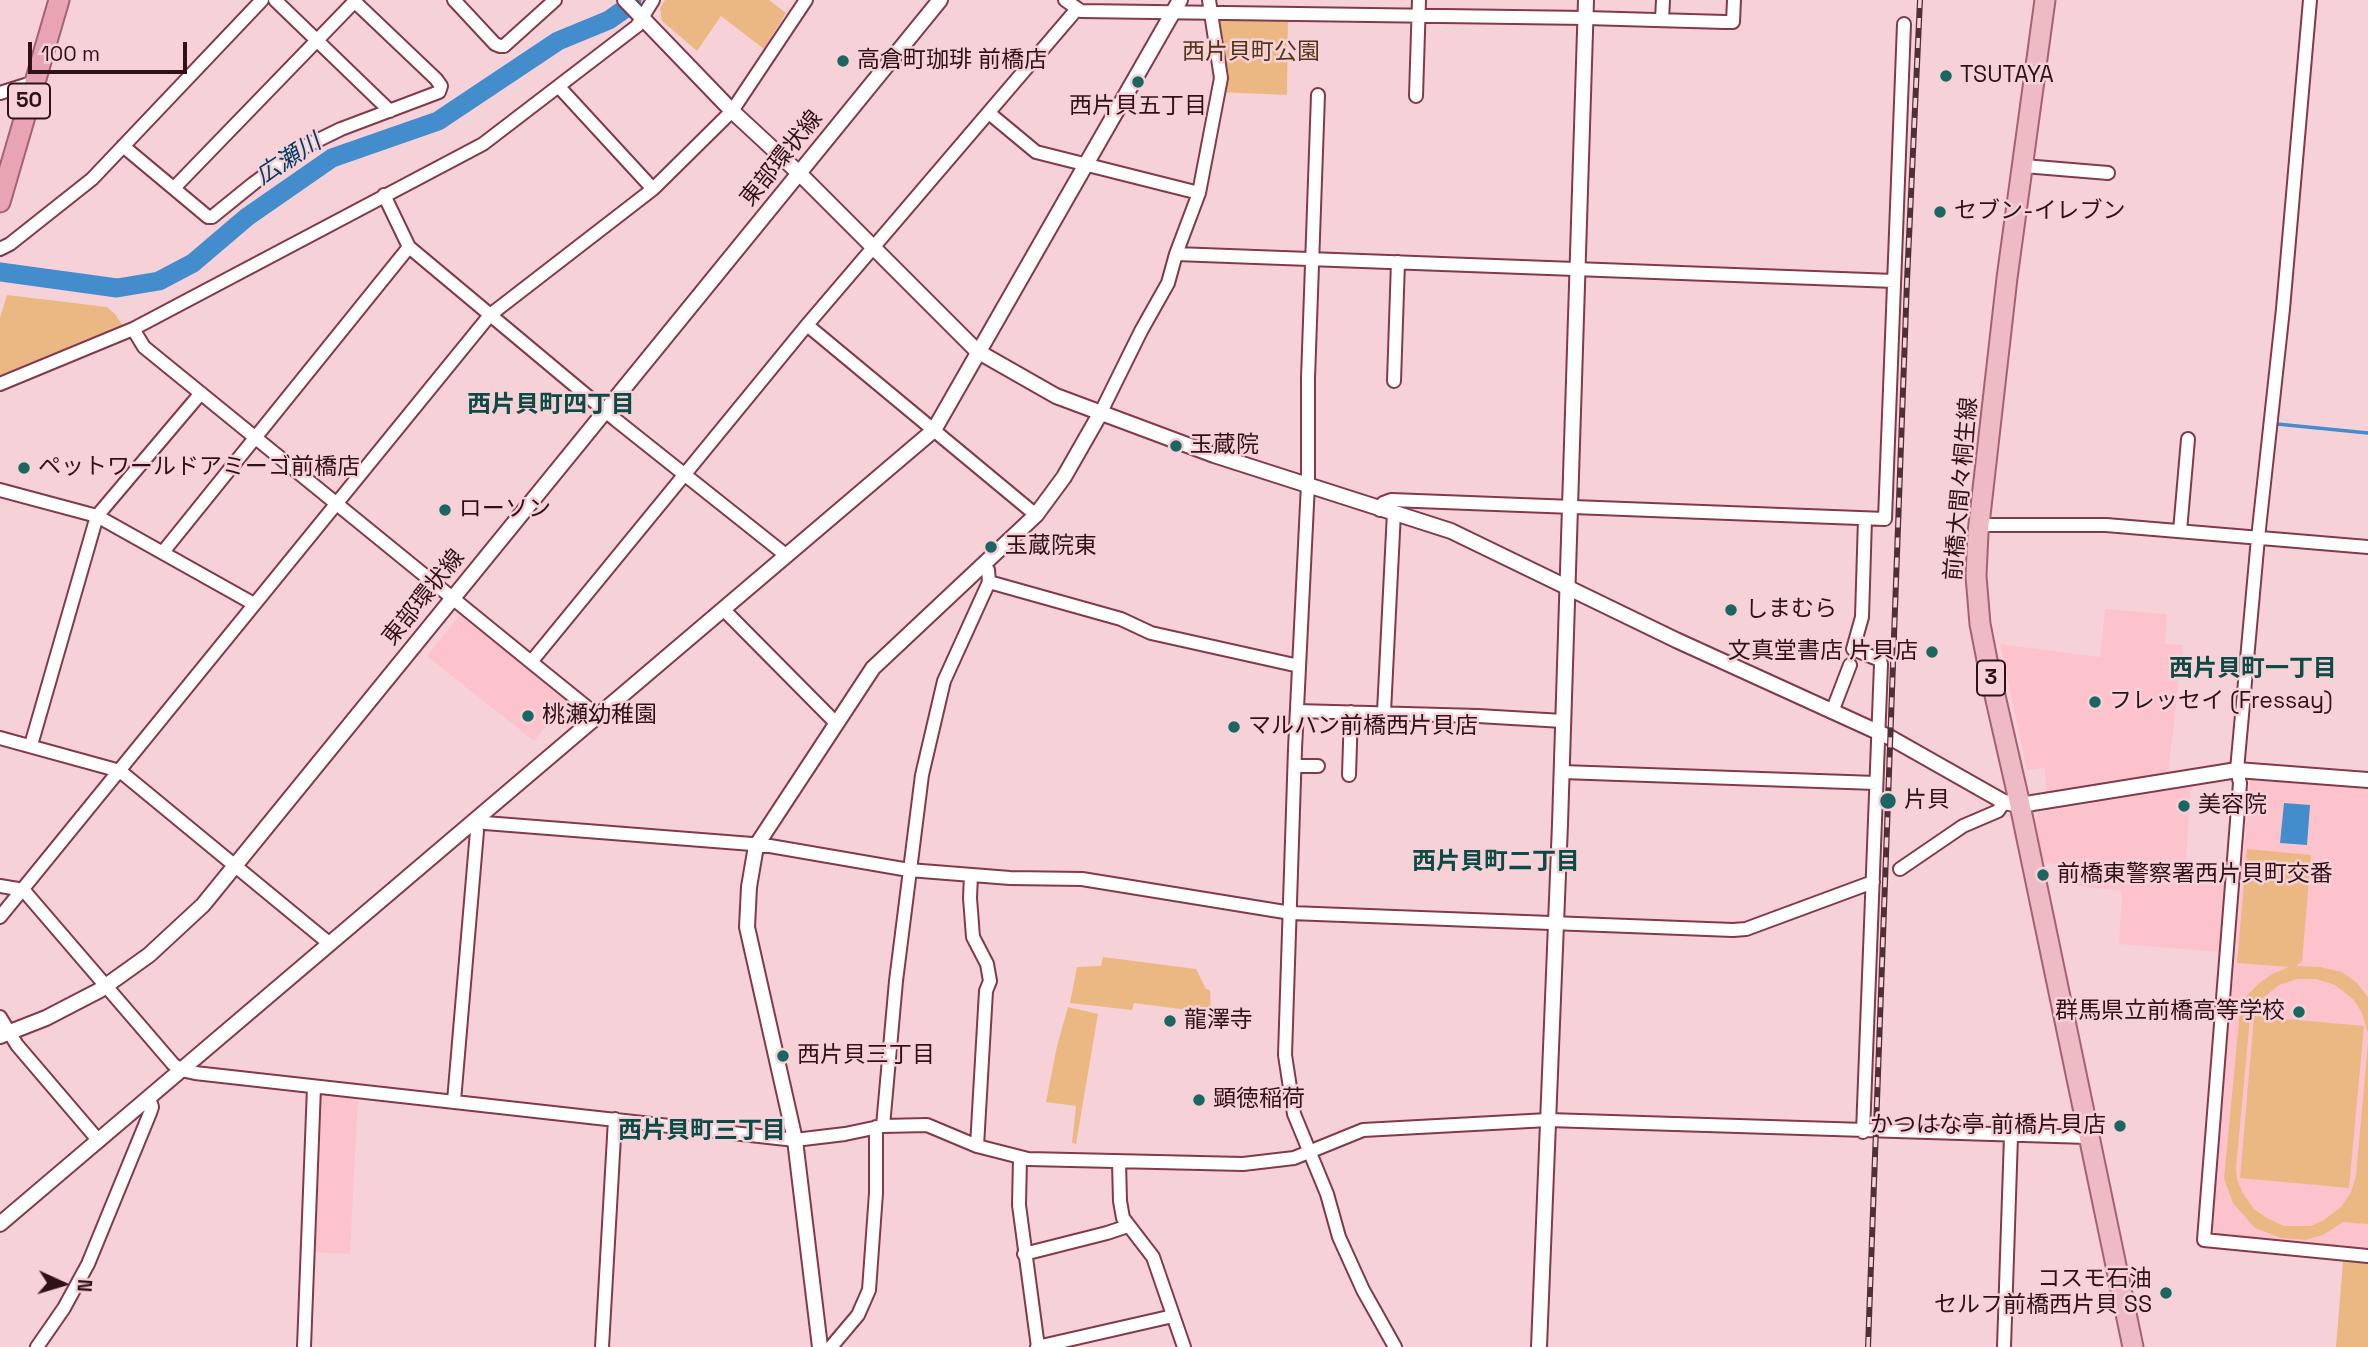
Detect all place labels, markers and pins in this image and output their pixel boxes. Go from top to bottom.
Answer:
place label: 高倉町珈琲 前橋店 [857,47,1047,75]
marker: 高倉町珈琲 前橋店 [835,53,851,69]
place label: TSUTAYA [1960,62,2054,90]
marker: TSUTAYA [1938,68,1954,84]
marker: 西片貝五丁目 [1130,74,1146,90]
place label: 西片貝五丁目 [1069,93,1207,121]
place label: セブン-イレブン [1954,198,2125,226]
marker: セブン-イレブン [1932,204,1948,220]
place label: 玉蔵院 [1190,432,1259,460]
marker: 玉蔵院 [1168,438,1184,454]
place label: ペットワールドアミーゴ前橋店 [38,454,360,482]
marker: ペットワールドアミーゴ前橋店 [16,460,32,476]
place label: ローソン [459,496,551,524]
marker: ローソン [437,502,453,518]
place label: 玉蔵院東 [1005,533,1097,561]
marker: 玉蔵院東 [983,539,999,555]
place label: しまむら [1745,596,1837,624]
marker: しまむら [1723,602,1739,618]
place label: 文真堂書店 片貝店 [1728,638,1918,666]
marker: 文真堂書店 片貝店 [1924,644,1940,660]
place label: フレッセイ (Fressay) [2109,688,2333,716]
marker: フレッセイ (Fressay) [2087,694,2103,710]
place label: 桃瀬幼稚園 [542,702,657,730]
marker: 桃瀬幼稚園 [520,708,536,724]
place label: マルハン前橋西片貝店 [1248,713,1478,741]
marker: マルハン前橋西片貝店 [1226,719,1242,735]
place label: 片貝 [1904,787,1950,815]
marker: 片貝 [1878,791,1898,811]
place label: 美容院 [2198,792,2267,820]
marker: 美容院 [2176,798,2192,814]
place label: 前橋東警察署西片貝町交番 [2057,861,2333,889]
marker: 前橋東警察署西片貝町交番 [2035,867,2051,883]
place label: 群馬県立前橋高等学校 [2055,998,2285,1026]
marker: 群馬県立前橋高等学校 [2291,1004,2307,1020]
place label: 龍澤寺 [1184,1007,1253,1035]
marker: 龍澤寺 [1162,1013,1178,1029]
place label: 西片貝三丁目 [797,1042,935,1070]
marker: 西片貝三丁目 [775,1048,791,1064]
place label: 顕徳稲荷 [1213,1086,1305,1114]
marker: 顕徳稲荷 [1191,1092,1207,1108]
place label: かつはな亭 前橋片貝店 [1870,1112,2106,1140]
marker: かつはな亭 前橋片貝店 [2112,1118,2128,1134]
place label: コスモ石油 セルフ前橋西片貝 SS [1934,1266,2152,1320]
marker: コスモ石油 セルフ前橋西片貝 SS [2158,1285,2174,1301]

